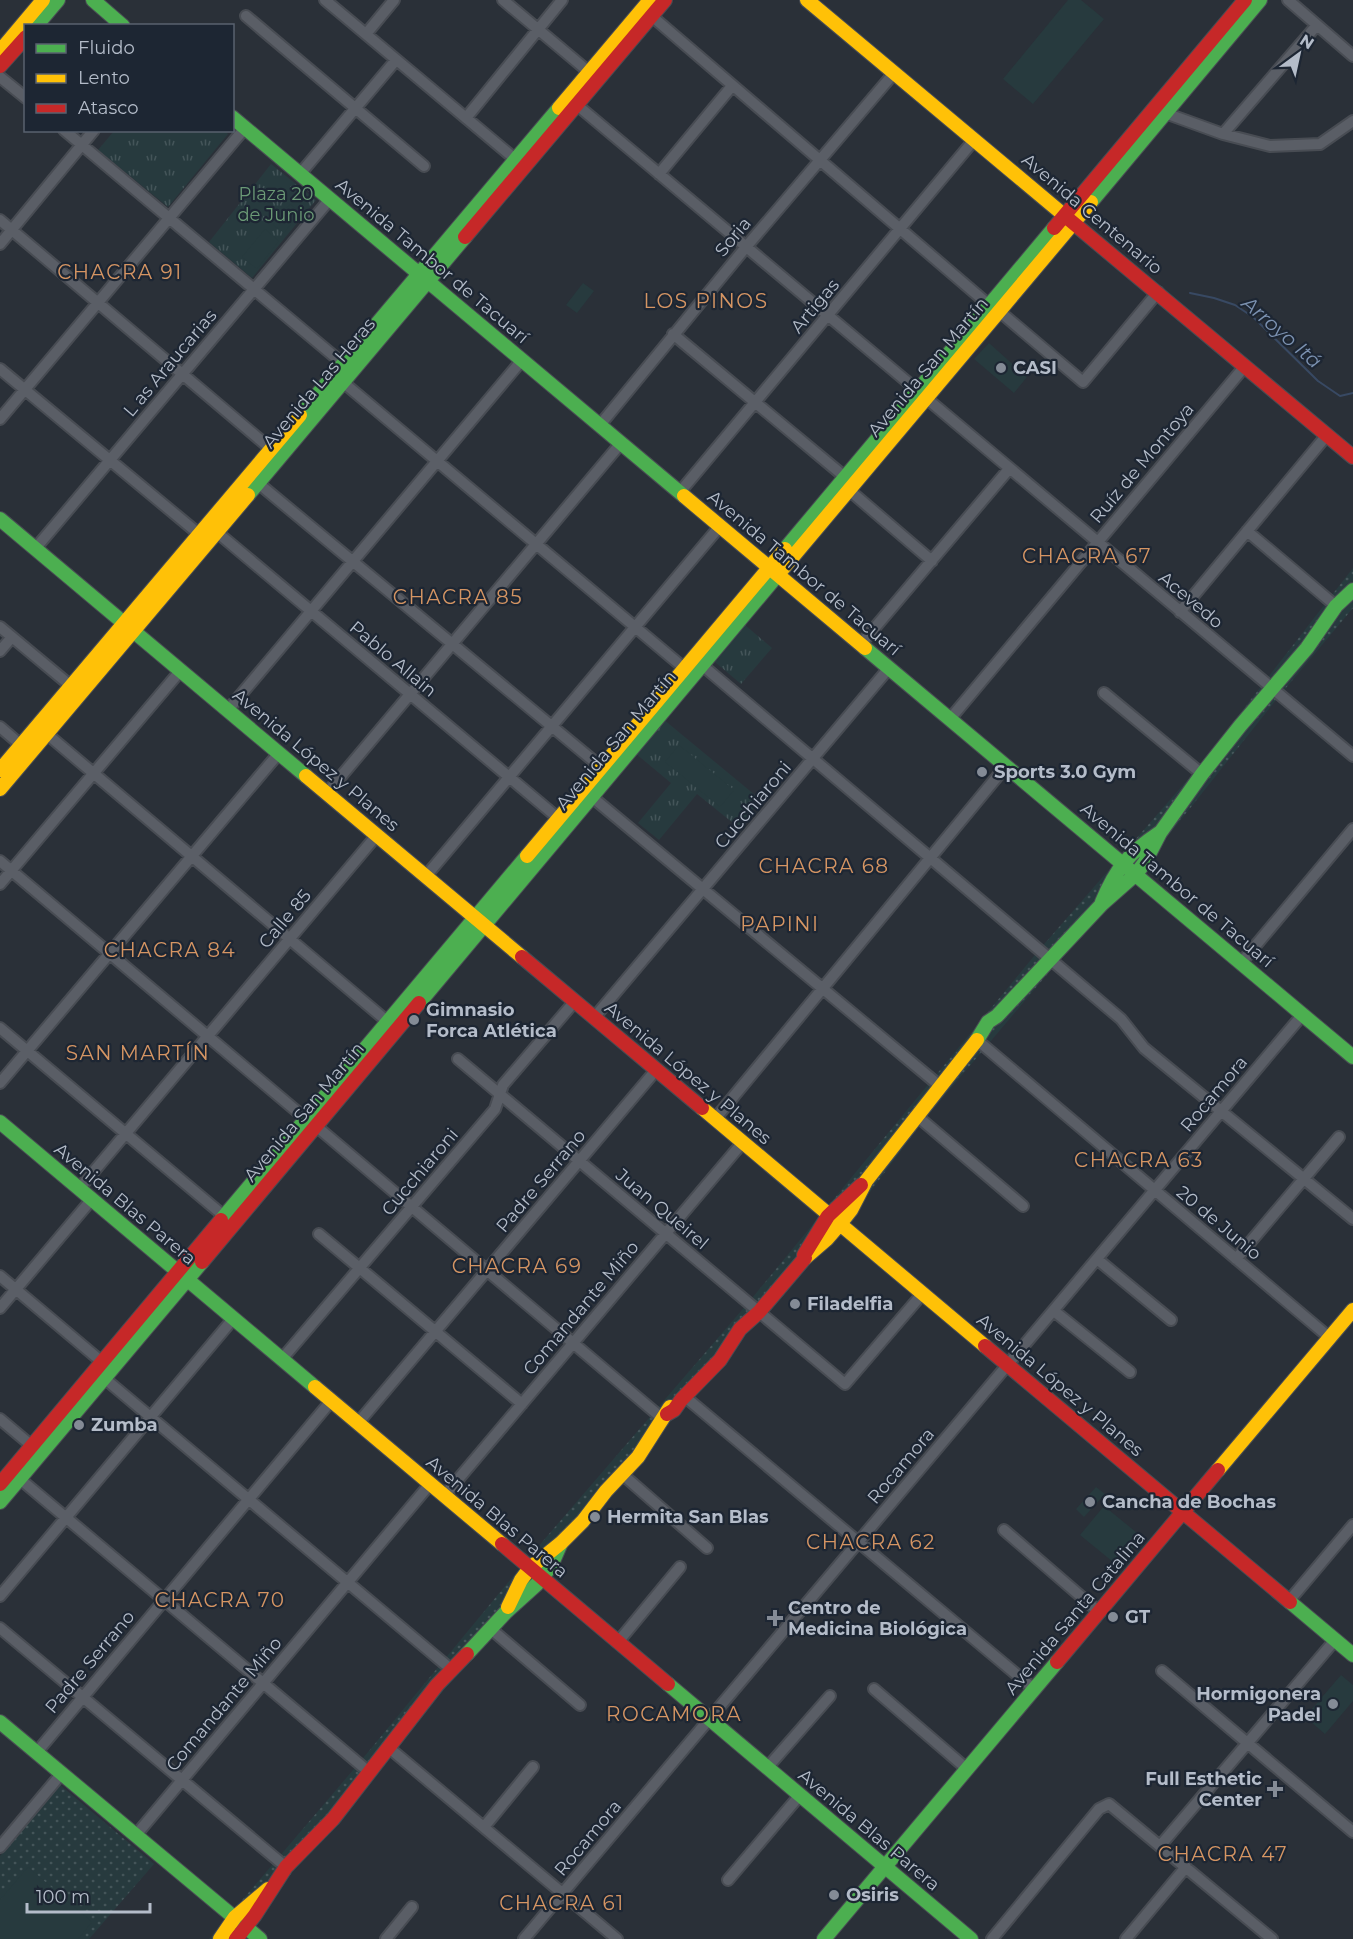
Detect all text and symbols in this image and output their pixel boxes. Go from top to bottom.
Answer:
legend [24,24,234,132]
north arrow [1269,24,1329,84]
text: N [1296,30,1317,53]
text: Fluido [78,37,135,59]
text: Lento [78,67,130,89]
text: Atasco [78,97,138,119]
street label: Avenida Centenario [1017,149,1167,279]
street label: Avenida Tambor de Tacuarí [331,174,534,349]
park label: Plaza 20 de Junio [237,183,315,226]
street label: Soria [710,213,756,261]
district label: CHACRA 91 [57,260,183,284]
street label: Artigas [786,274,844,338]
district label: LOS PINOS [644,289,768,313]
water label: Arroyo Itá [1236,290,1327,373]
street label: Avenida San Martín [863,293,993,441]
street label: L as Araucarias [119,305,222,421]
street label: Avenida Las Heras [258,313,380,453]
place label: CASI [1013,357,1057,379]
marker: CASI [994,361,1008,375]
street label: Ruíz de Montoya [1085,398,1199,528]
street label: Avenida Tambor de Tacuarí [703,486,906,661]
district label: CHACRA 67 [1022,544,1152,568]
street label: Acevedo [1154,567,1228,633]
district label: CHACRA 85 [393,585,523,609]
street label: Pablo Allain [345,616,441,702]
street label: Avenida San Martín [551,666,681,814]
street label: Avenida López y Planes [228,684,404,836]
street label: Cucchiaroni [710,757,796,853]
place label: Sports 3.0 Gym [994,761,1136,783]
marker: Sports 3.0 Gym [975,765,989,779]
street label: Avenida Tambor de Tacuarí [1076,798,1279,973]
district label: CHACRA 68 [758,854,890,878]
street label: Calle 85 [254,885,316,953]
district label: PAPINI [740,912,820,936]
district label: CHACRA 84 [104,938,236,962]
street label: Avenida López y Planes [600,997,776,1149]
place label: Gimnasio Forca Atlética [426,999,557,1042]
marker: Gimnasio Forca Atlética [407,1013,421,1027]
street label: Avenida San Martín [239,1038,369,1186]
district label: SAN MARTÍN [66,1041,210,1065]
street label: Rocamora [1176,1051,1252,1137]
street label: Cucchiaroni [377,1124,463,1220]
street label: Padre Serrano [492,1125,590,1237]
street label: Avenida Blas Parera [50,1138,200,1270]
district label: CHACRA 63 [1074,1148,1204,1172]
street label: Juan Queirel [610,1163,713,1254]
street label: 20 de Junio [1172,1181,1266,1265]
street label: Comandante Miño [518,1236,644,1380]
district label: CHACRA 69 [452,1254,582,1278]
place label: Filadelfia [807,1293,893,1315]
marker: Filadelfia [788,1297,802,1311]
street label: Avenida López y Planes [972,1309,1148,1461]
place label: Zumba [91,1414,158,1436]
marker: Zumba [72,1418,86,1432]
street label: Rocamora [863,1423,939,1509]
street label: Avenida Blas Parera [422,1451,572,1583]
place label: Cancha de Bochas [1102,1491,1276,1513]
marker: Cancha de Bochas [1083,1495,1097,1509]
place label: Hermita San Blas [607,1506,769,1528]
marker: Hermita San Blas [588,1510,602,1524]
street label: Avenida Santa Catalina [1000,1527,1150,1699]
district label: CHACRA 62 [806,1530,936,1554]
district label: CHACRA 70 [155,1588,285,1612]
place label: Centro de Medicina Biológica [788,1597,967,1640]
street label: Padre Serrano [41,1606,139,1718]
place label: GT [1125,1606,1151,1628]
marker: Centro de Medicina Biológica [766,1609,784,1627]
marker: GT [1106,1610,1120,1624]
street label: Comandante Miño [161,1632,287,1776]
place label: Hormigonera Padel [1196,1683,1321,1726]
marker: Hormigonera Padel [1326,1697,1340,1711]
district label: ROCAMORA [606,1702,742,1726]
street label: Avenida Blas Parera [794,1764,944,1896]
place label: Full Esthetic Center [1145,1768,1262,1811]
marker: Full Esthetic Center [1266,1780,1284,1798]
street label: Rocamora [550,1795,626,1881]
district label: CHACRA 47 [1158,1842,1288,1866]
scale bar [27,1876,150,1914]
place label: Osiris [846,1884,899,1906]
text: 100 m [36,1886,90,1908]
marker: Osiris [827,1888,841,1902]
district label: CHACRA 61 [499,1891,625,1915]

